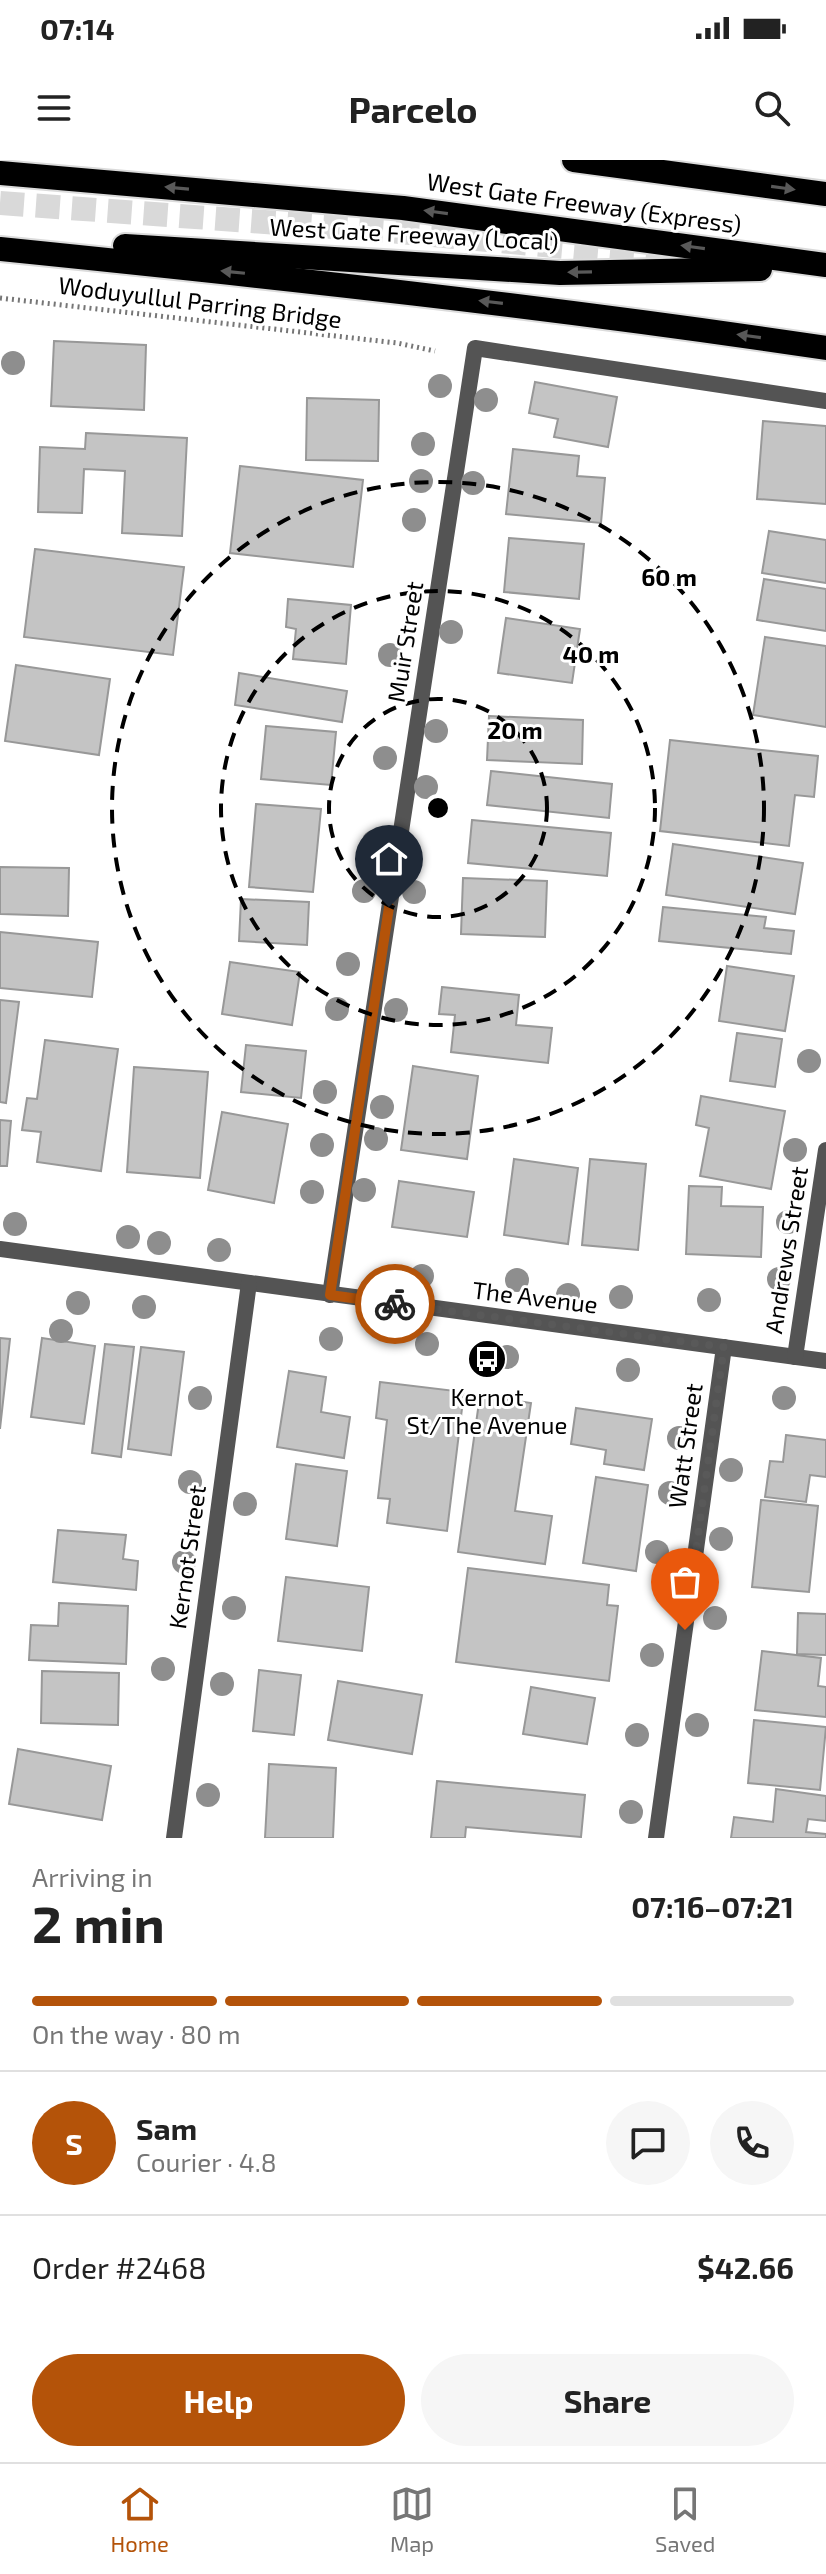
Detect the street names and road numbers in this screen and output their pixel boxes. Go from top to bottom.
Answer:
street label: West Gate Freeway (Express) [425,166,743,239]
street label: West Gate Freeway (Local) [269,211,559,256]
street label: Woduyullul Parring Bridge [57,270,343,333]
street label: Muir Street [381,579,428,704]
street label: Andrews Street [758,1164,813,1335]
street label: The Avenue [471,1274,599,1319]
street label: Watt Street [661,1381,708,1510]
street label: Kernot Street [162,1483,211,1631]

